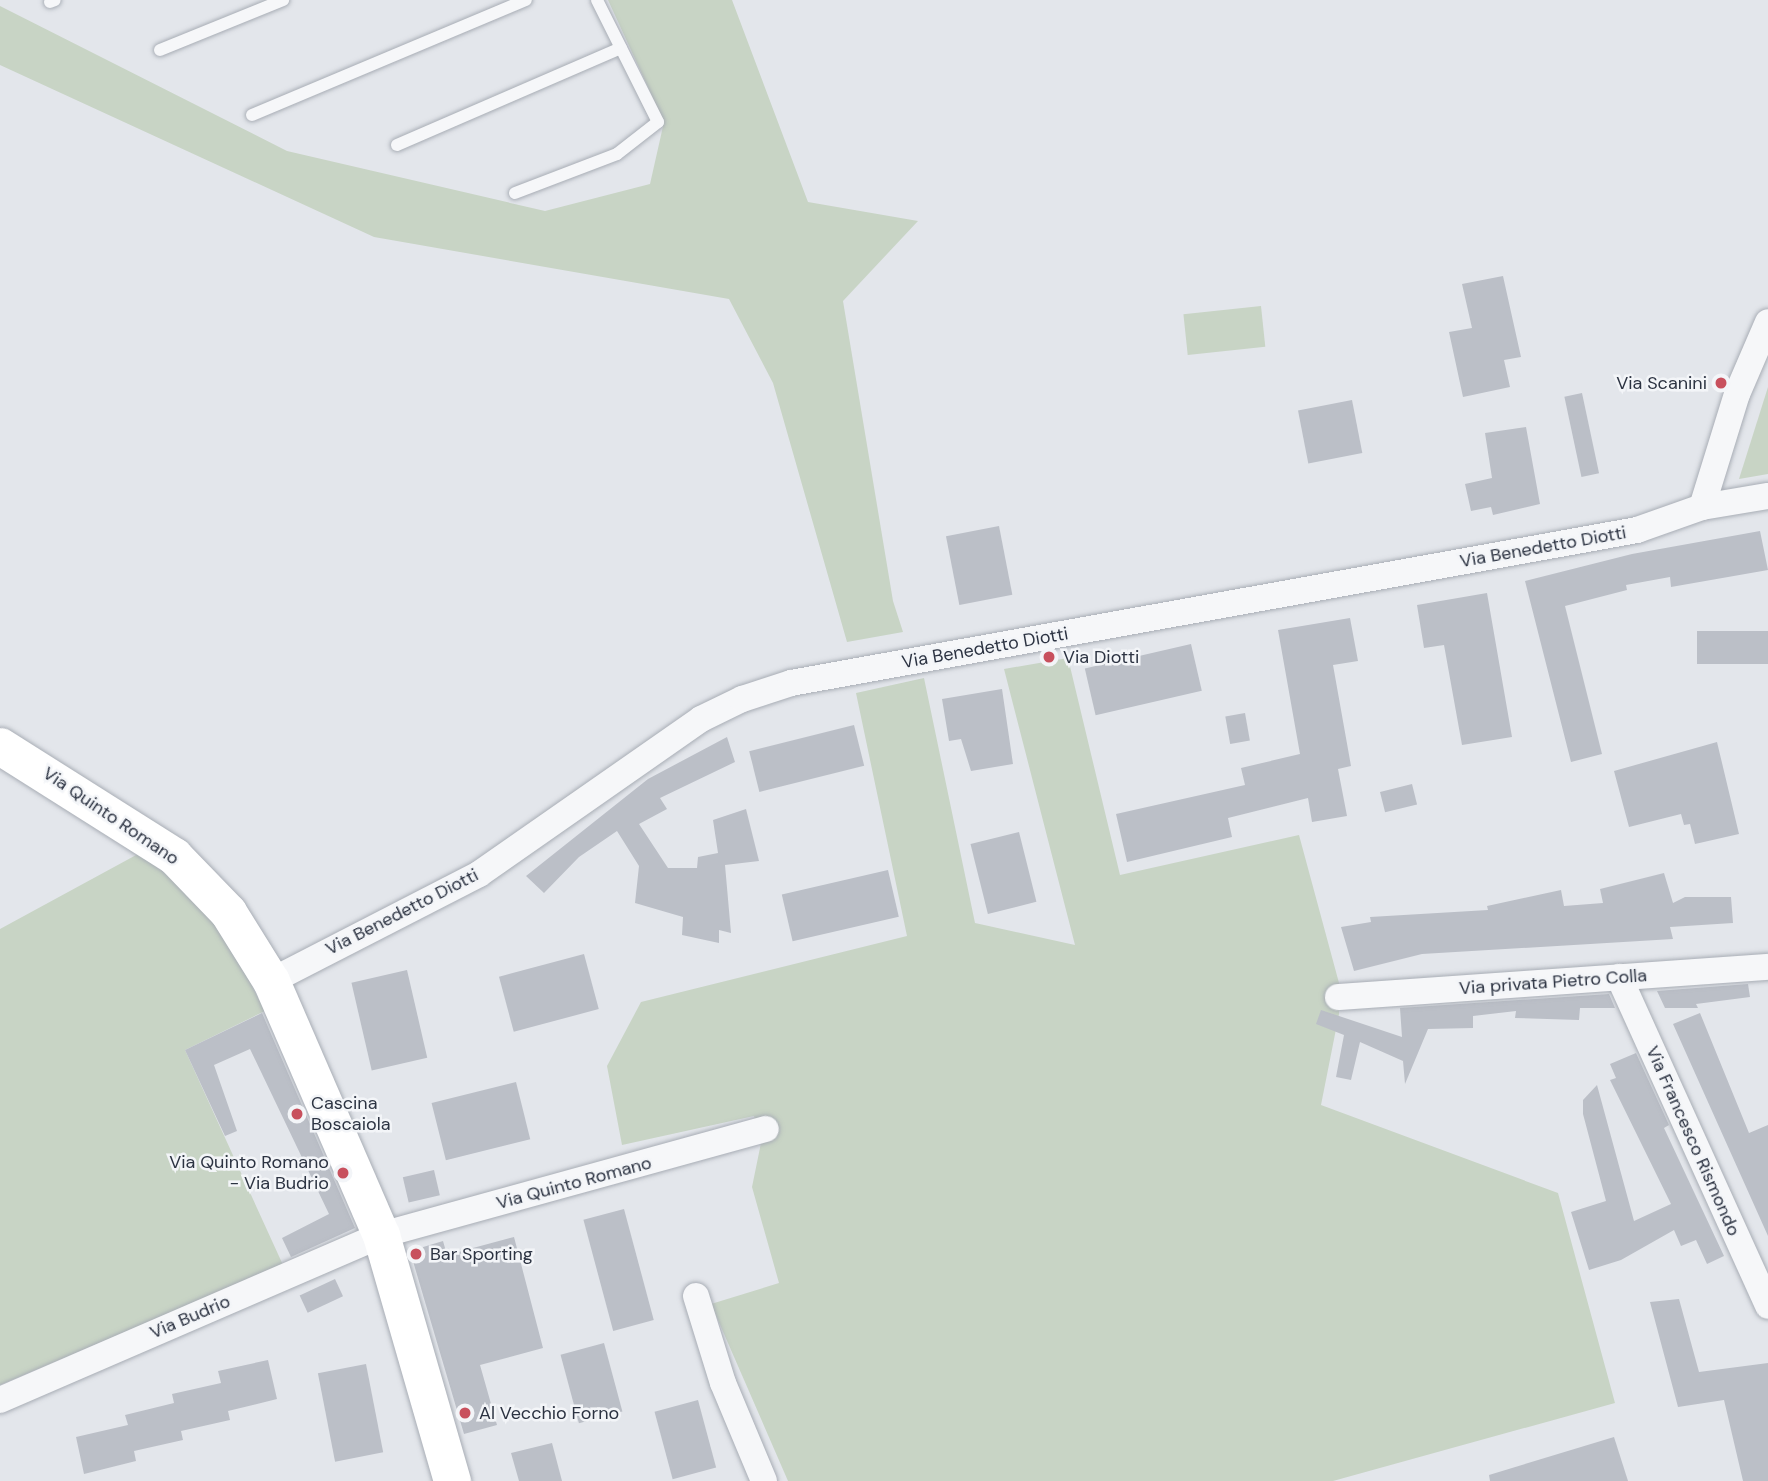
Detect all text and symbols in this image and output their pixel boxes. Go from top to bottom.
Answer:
place label: Via Scanini [1616,372,1707,394]
marker: Via Scanini [1713,375,1729,391]
street label: Via Benedetto Diotti [1458,522,1628,572]
street label: Via Benedetto Diotti [900,623,1070,673]
place label: Via Diotti [1063,646,1139,668]
marker: Via Diotti [1041,649,1057,665]
street label: Via Quinto Romano [39,762,183,870]
street label: Via Benedetto Diotti [322,864,482,960]
street label: Via privata Pietro Colla [1458,965,1648,999]
street label: Via Francesco Rismondo [1641,1043,1745,1239]
place label: Cascina Boscaiola [311,1093,390,1136]
marker: Cascina Boscaiola [289,1106,305,1122]
place label: Via Quinto Romano - Via Budrio [169,1152,329,1194]
street label: Via Quinto Romano [494,1152,654,1214]
marker: Via Quinto Romano - Via Budrio [335,1165,351,1181]
place label: Bar Sporting [430,1243,533,1265]
marker: Bar Sporting [408,1246,424,1262]
street label: Via Budrio [147,1290,233,1344]
place label: Al Vecchio Forno [479,1402,619,1424]
marker: Al Vecchio Forno [457,1405,473,1421]

